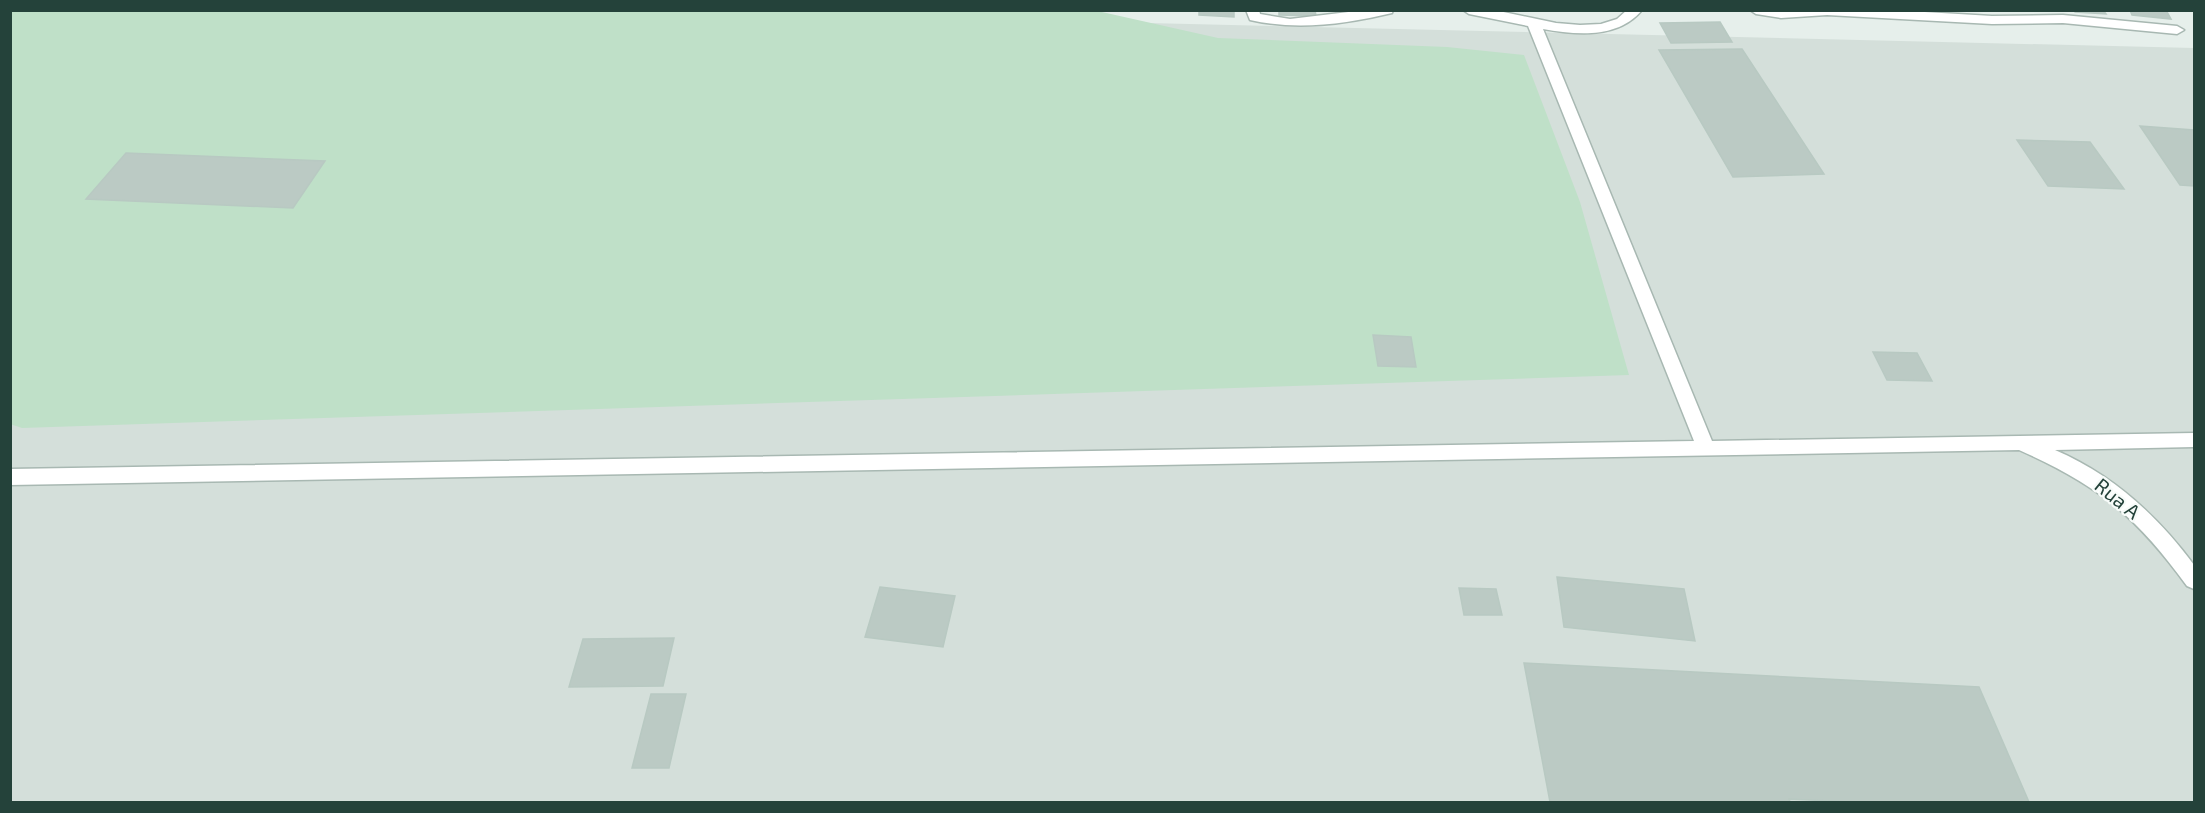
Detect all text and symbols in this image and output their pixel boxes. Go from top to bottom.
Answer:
street label: Rua A [2091,473,2146,524]

